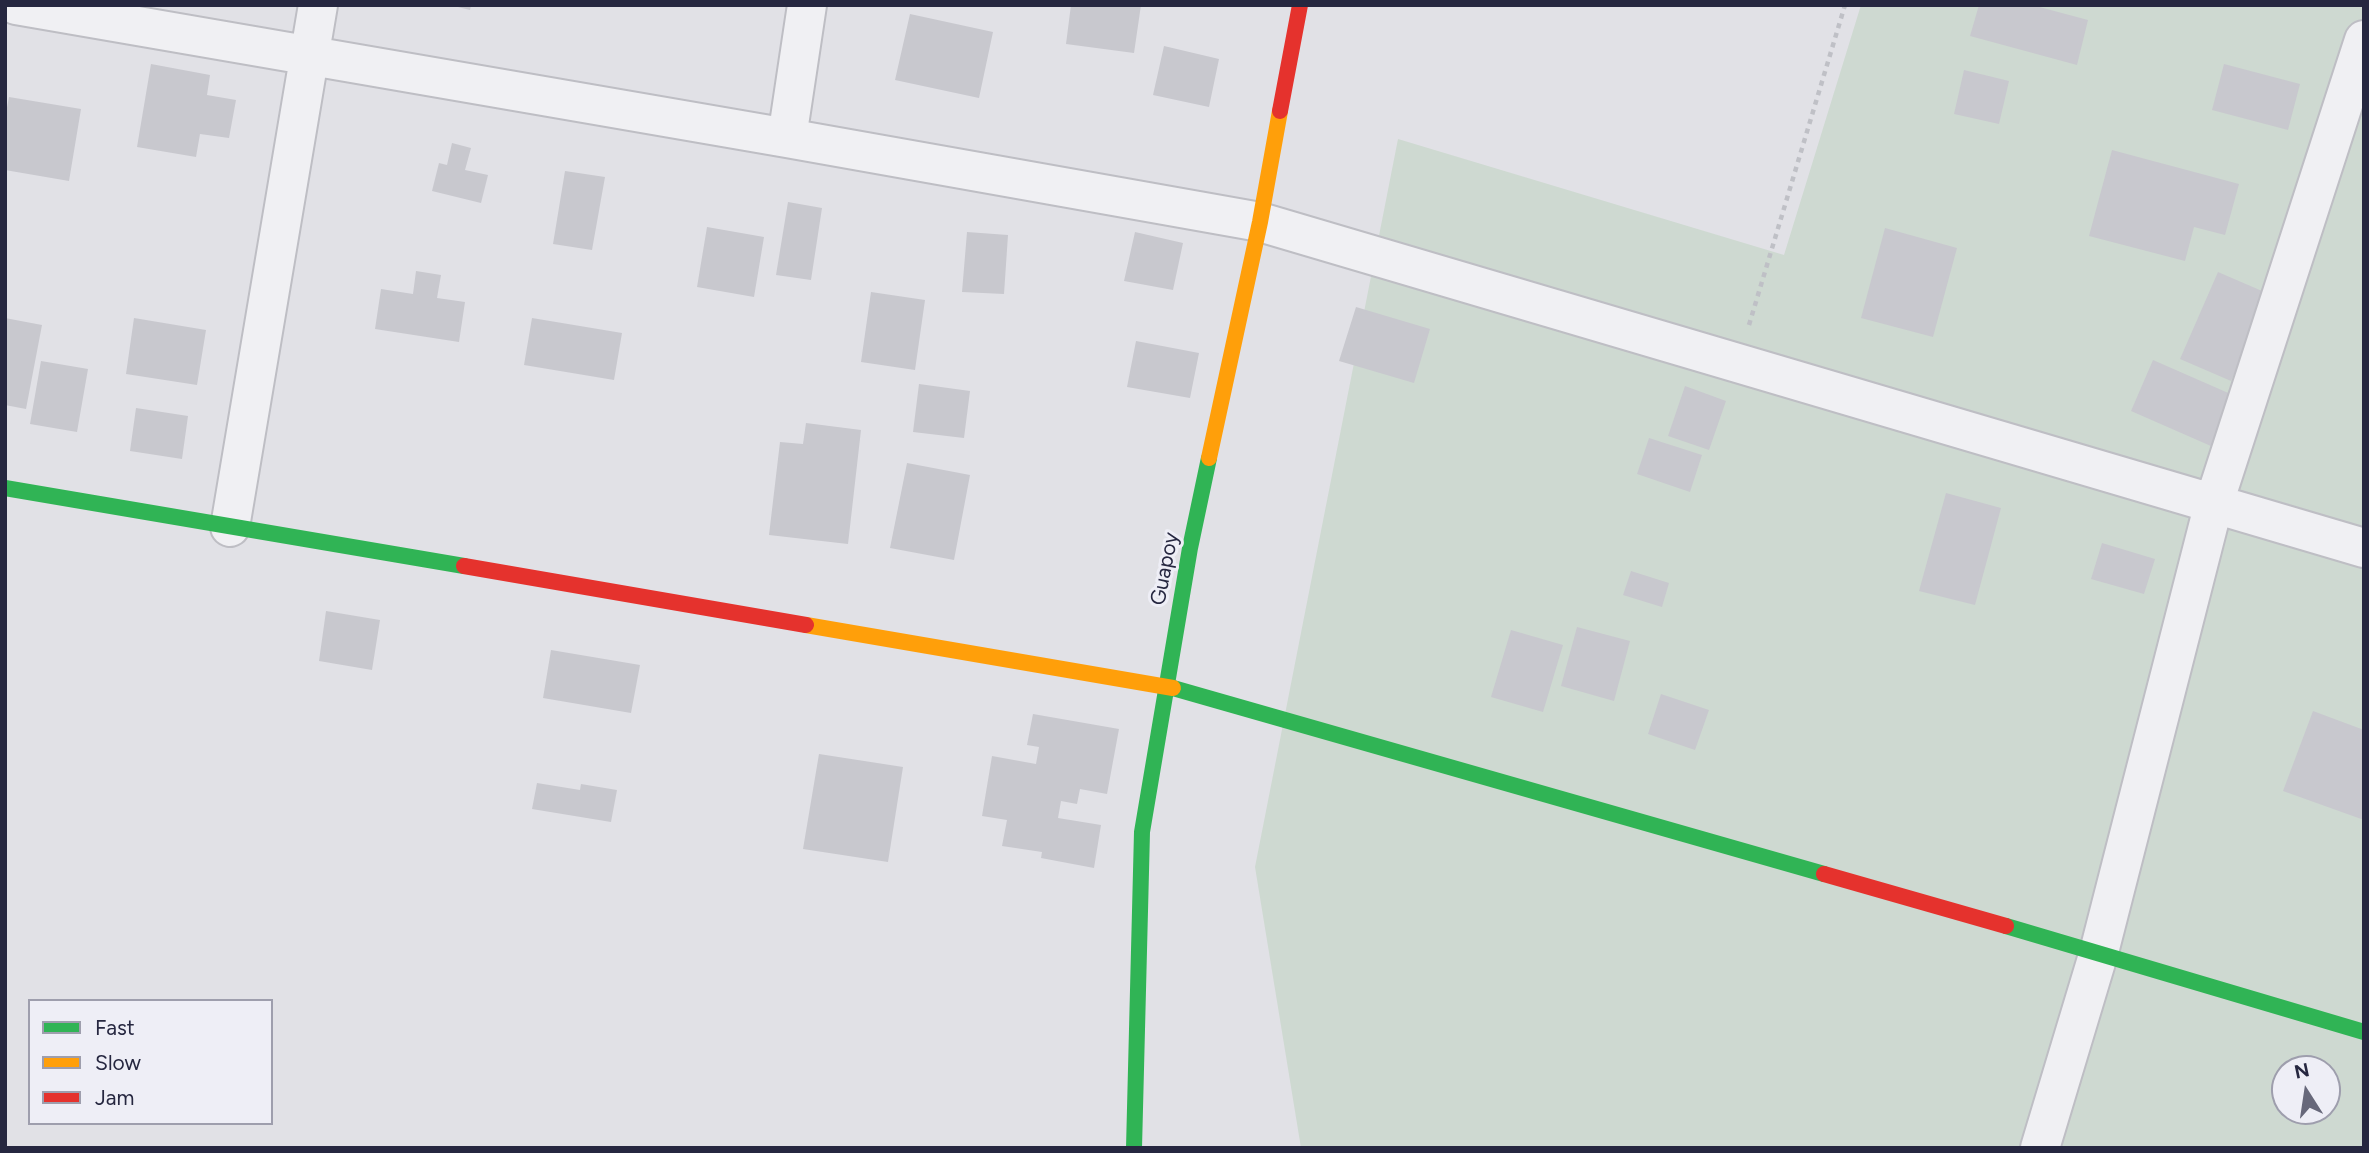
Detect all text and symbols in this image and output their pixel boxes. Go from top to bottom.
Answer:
street label: Guapoy [1146,530,1184,608]
legend [28,999,273,1125]
text: Fast [95,1015,135,1040]
text: Slow [95,1050,141,1075]
north arrow [2271,1055,2341,1125]
text: N [2292,1058,2312,1084]
text: Jam [95,1085,134,1110]

